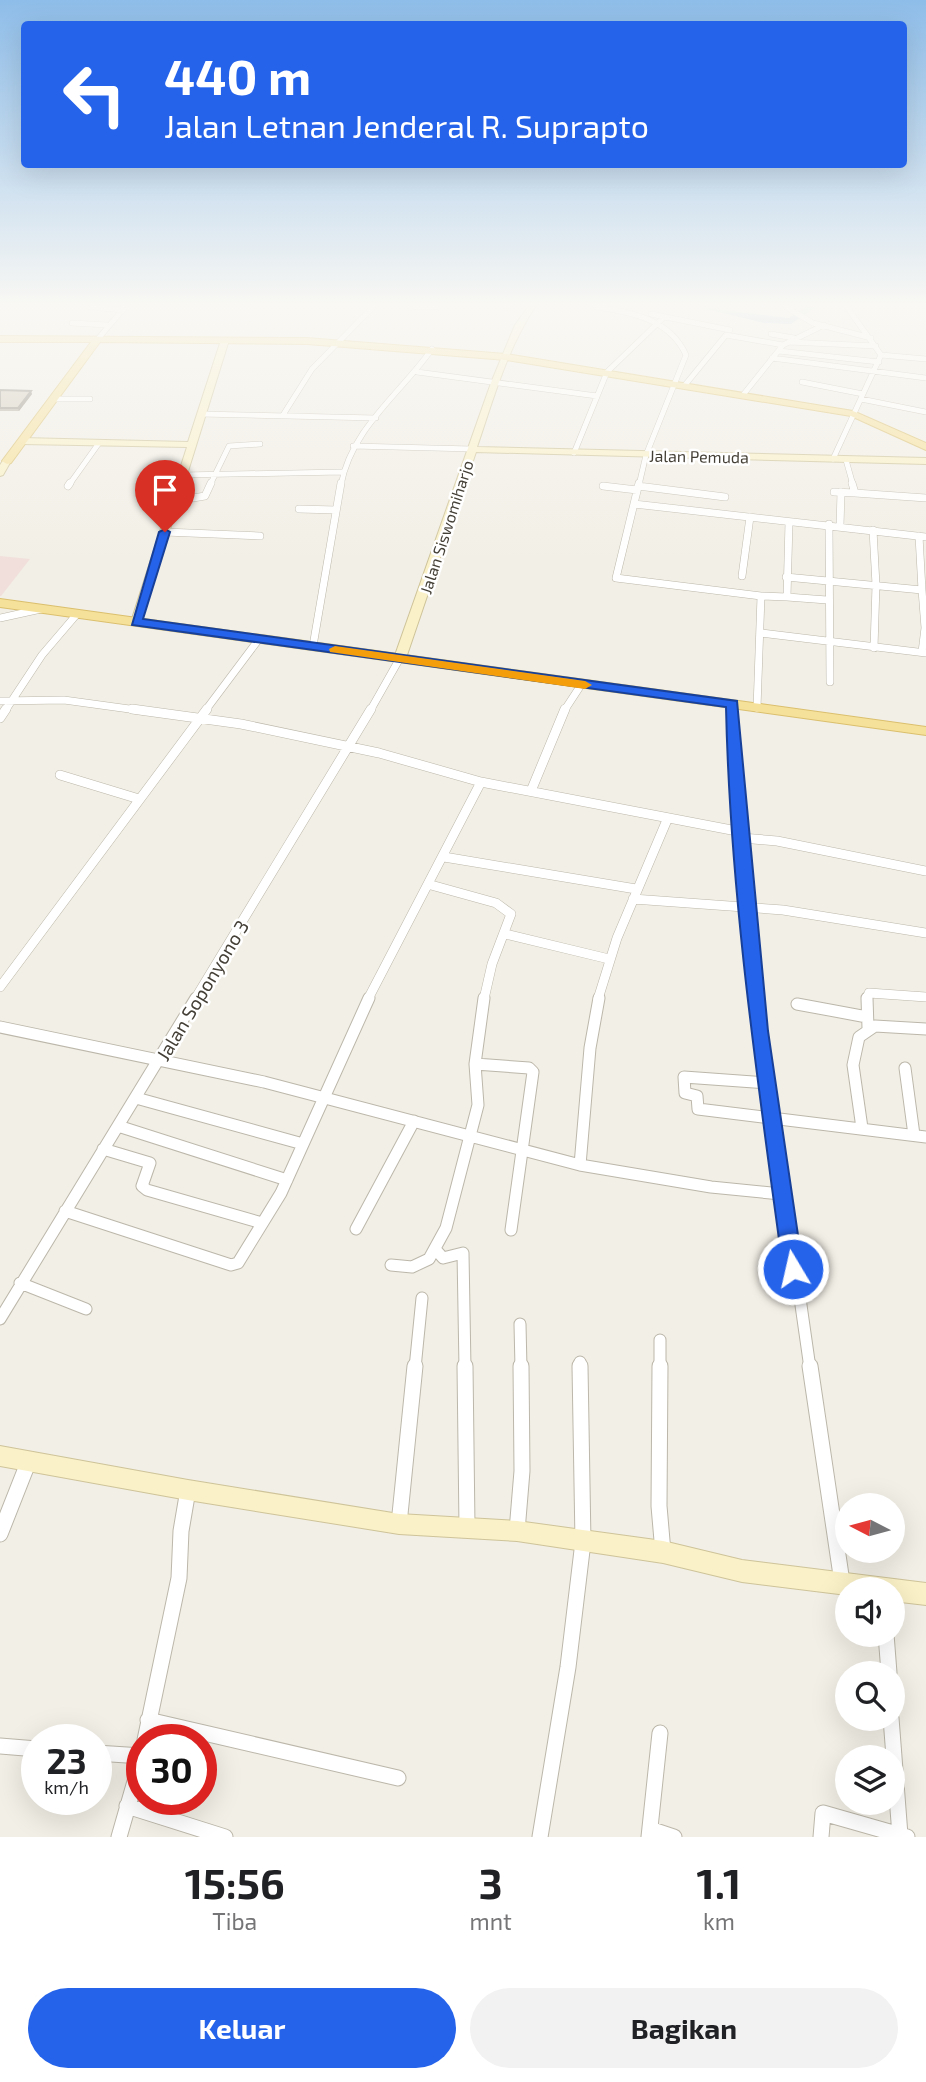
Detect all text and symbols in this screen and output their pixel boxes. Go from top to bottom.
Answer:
text: 440 m [164,46,311,105]
icon: left [49,49,140,140]
text: Jalan Letnan Jenderal R. Suprapto [164,106,649,144]
street label: Jalan Pemuda [649,446,749,466]
street label: Jalan Siswomiharjo [415,458,478,597]
pin [135,460,195,532]
icon: arrive [146,471,184,509]
street label: Jalan Soponyono 3 [151,916,253,1064]
position arrow [756,1232,830,1306]
north arrow [835,1493,905,1563]
map controls [835,1493,905,1815]
button: sound [835,1577,905,1647]
button: search [835,1661,905,1731]
speed limit sign: 30 [126,1724,217,1815]
text: 23 [46,1739,87,1781]
button: layers [835,1745,905,1815]
text: km/h [44,1776,89,1798]
text: 15:56 [185,1857,285,1907]
text: 3 [479,1857,503,1907]
text: 1.1 [697,1857,741,1907]
text: Tiba [212,1907,257,1935]
text: mnt [470,1907,512,1935]
text: km [703,1907,735,1935]
button: Keluar [28,1988,456,2068]
button: Bagikan [470,1988,898,2068]

